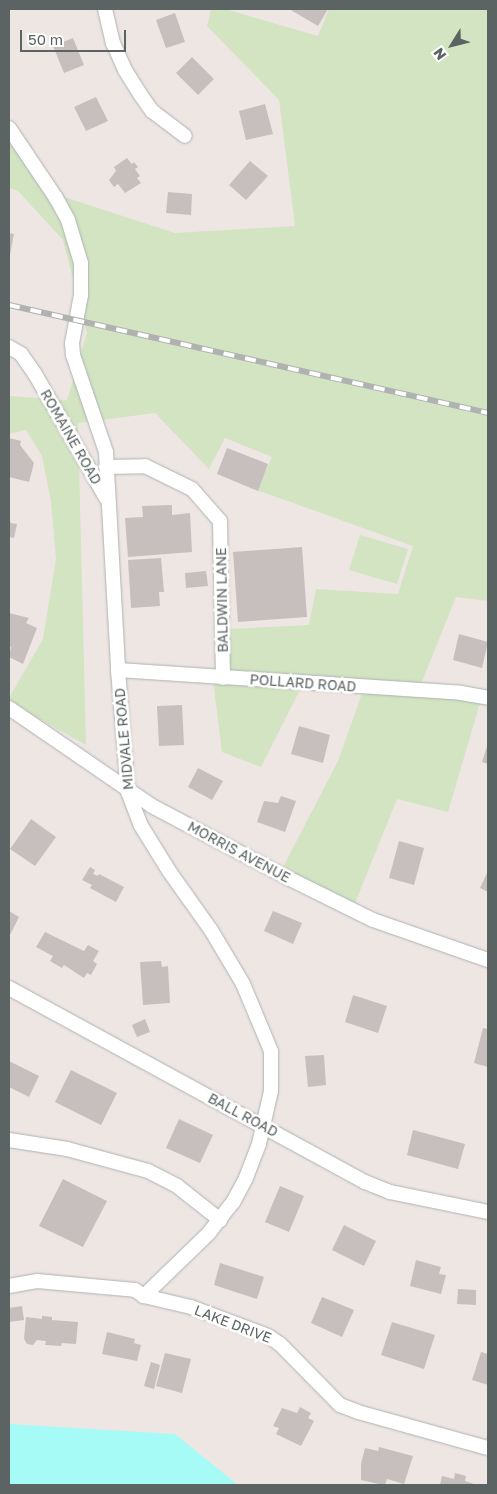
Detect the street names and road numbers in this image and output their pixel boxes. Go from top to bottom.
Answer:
street label: ROMAINE ROAD [37,386,105,488]
street label: BALDWIN LANE [213,547,231,653]
street label: POLLARD ROAD [249,671,357,695]
street label: MIDVALE ROAD [111,687,137,791]
street label: MORRIS AVENUE [185,818,293,886]
street label: BALL ROAD [205,1090,281,1140]
street label: LAKE DRIVE [192,1302,274,1346]

